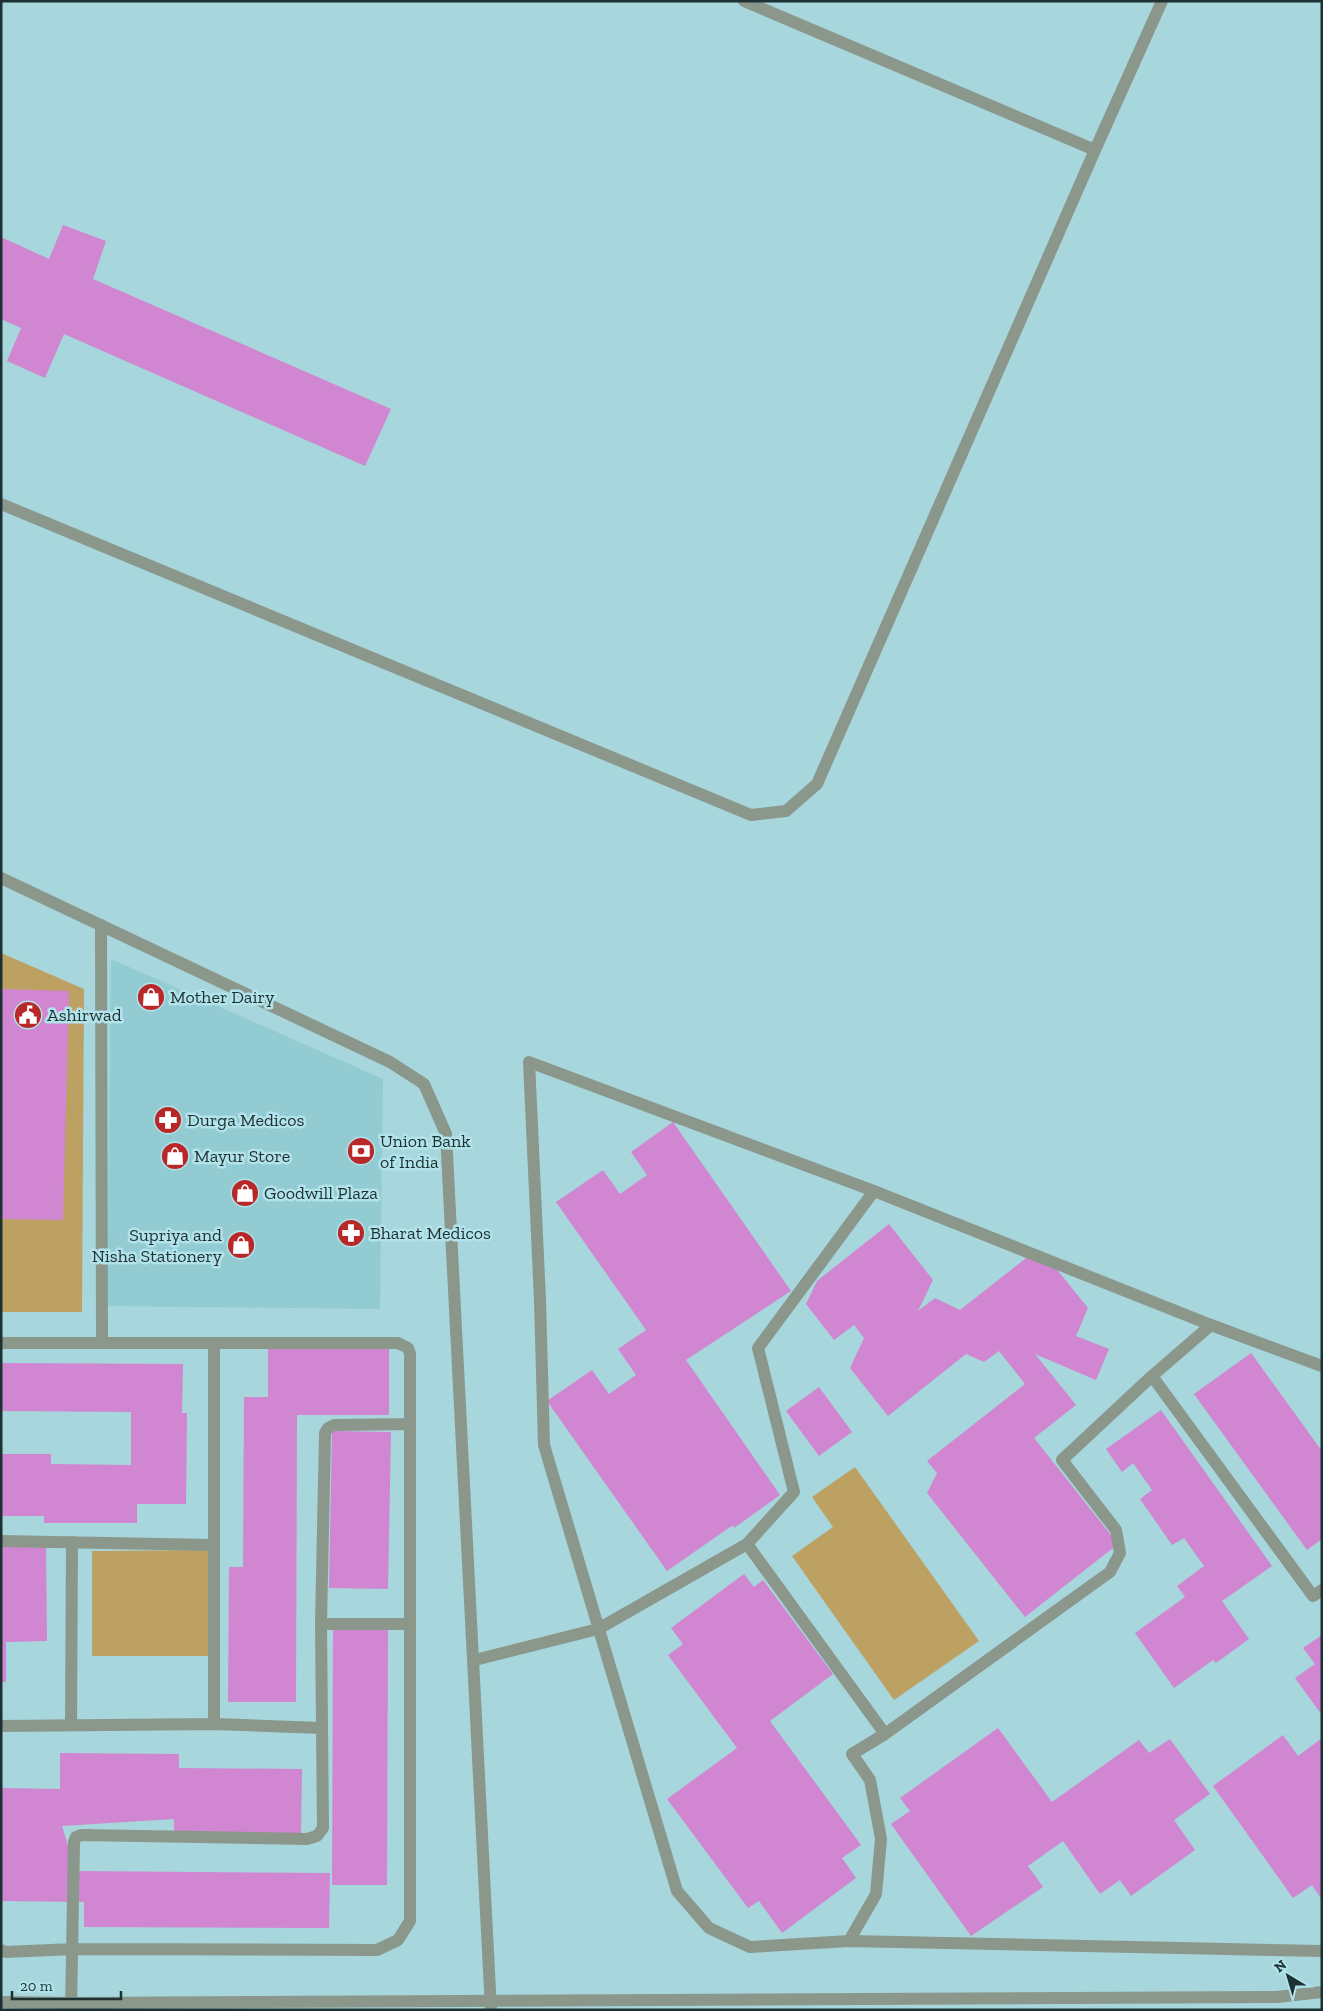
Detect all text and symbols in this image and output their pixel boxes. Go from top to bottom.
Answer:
shop icon: Mother Dairy [136,982,166,1012]
place label: Mother Dairy [170,986,275,1008]
public building icon: Ashirwad [13,1000,43,1030]
place label: Ashirwad [47,1004,122,1026]
pharmacy icon: Durga Medicos [153,1105,183,1135]
place label: Durga Medicos [187,1109,304,1131]
place label: Union Bank of India [380,1130,471,1173]
bank icon: Union Bank of India [346,1136,376,1166]
shop icon: Mayur Store [160,1141,190,1171]
place label: Mayur Store [194,1145,290,1167]
shop icon: Goodwill Plaza [230,1178,260,1208]
place label: Goodwill Plaza [264,1182,378,1204]
pharmacy icon: Bharat Medicos [336,1218,366,1248]
place label: Bharat Medicos [370,1222,491,1244]
place label: Supriya and Nisha Stationery [92,1224,223,1267]
shop icon: Supriya and Nisha Stationery [226,1230,256,1260]
north arrow [1263,1951,1313,2001]
text: N [1271,1956,1290,1976]
scale bar [12,1968,121,2000]
text: 20 m [20,1977,53,1995]

